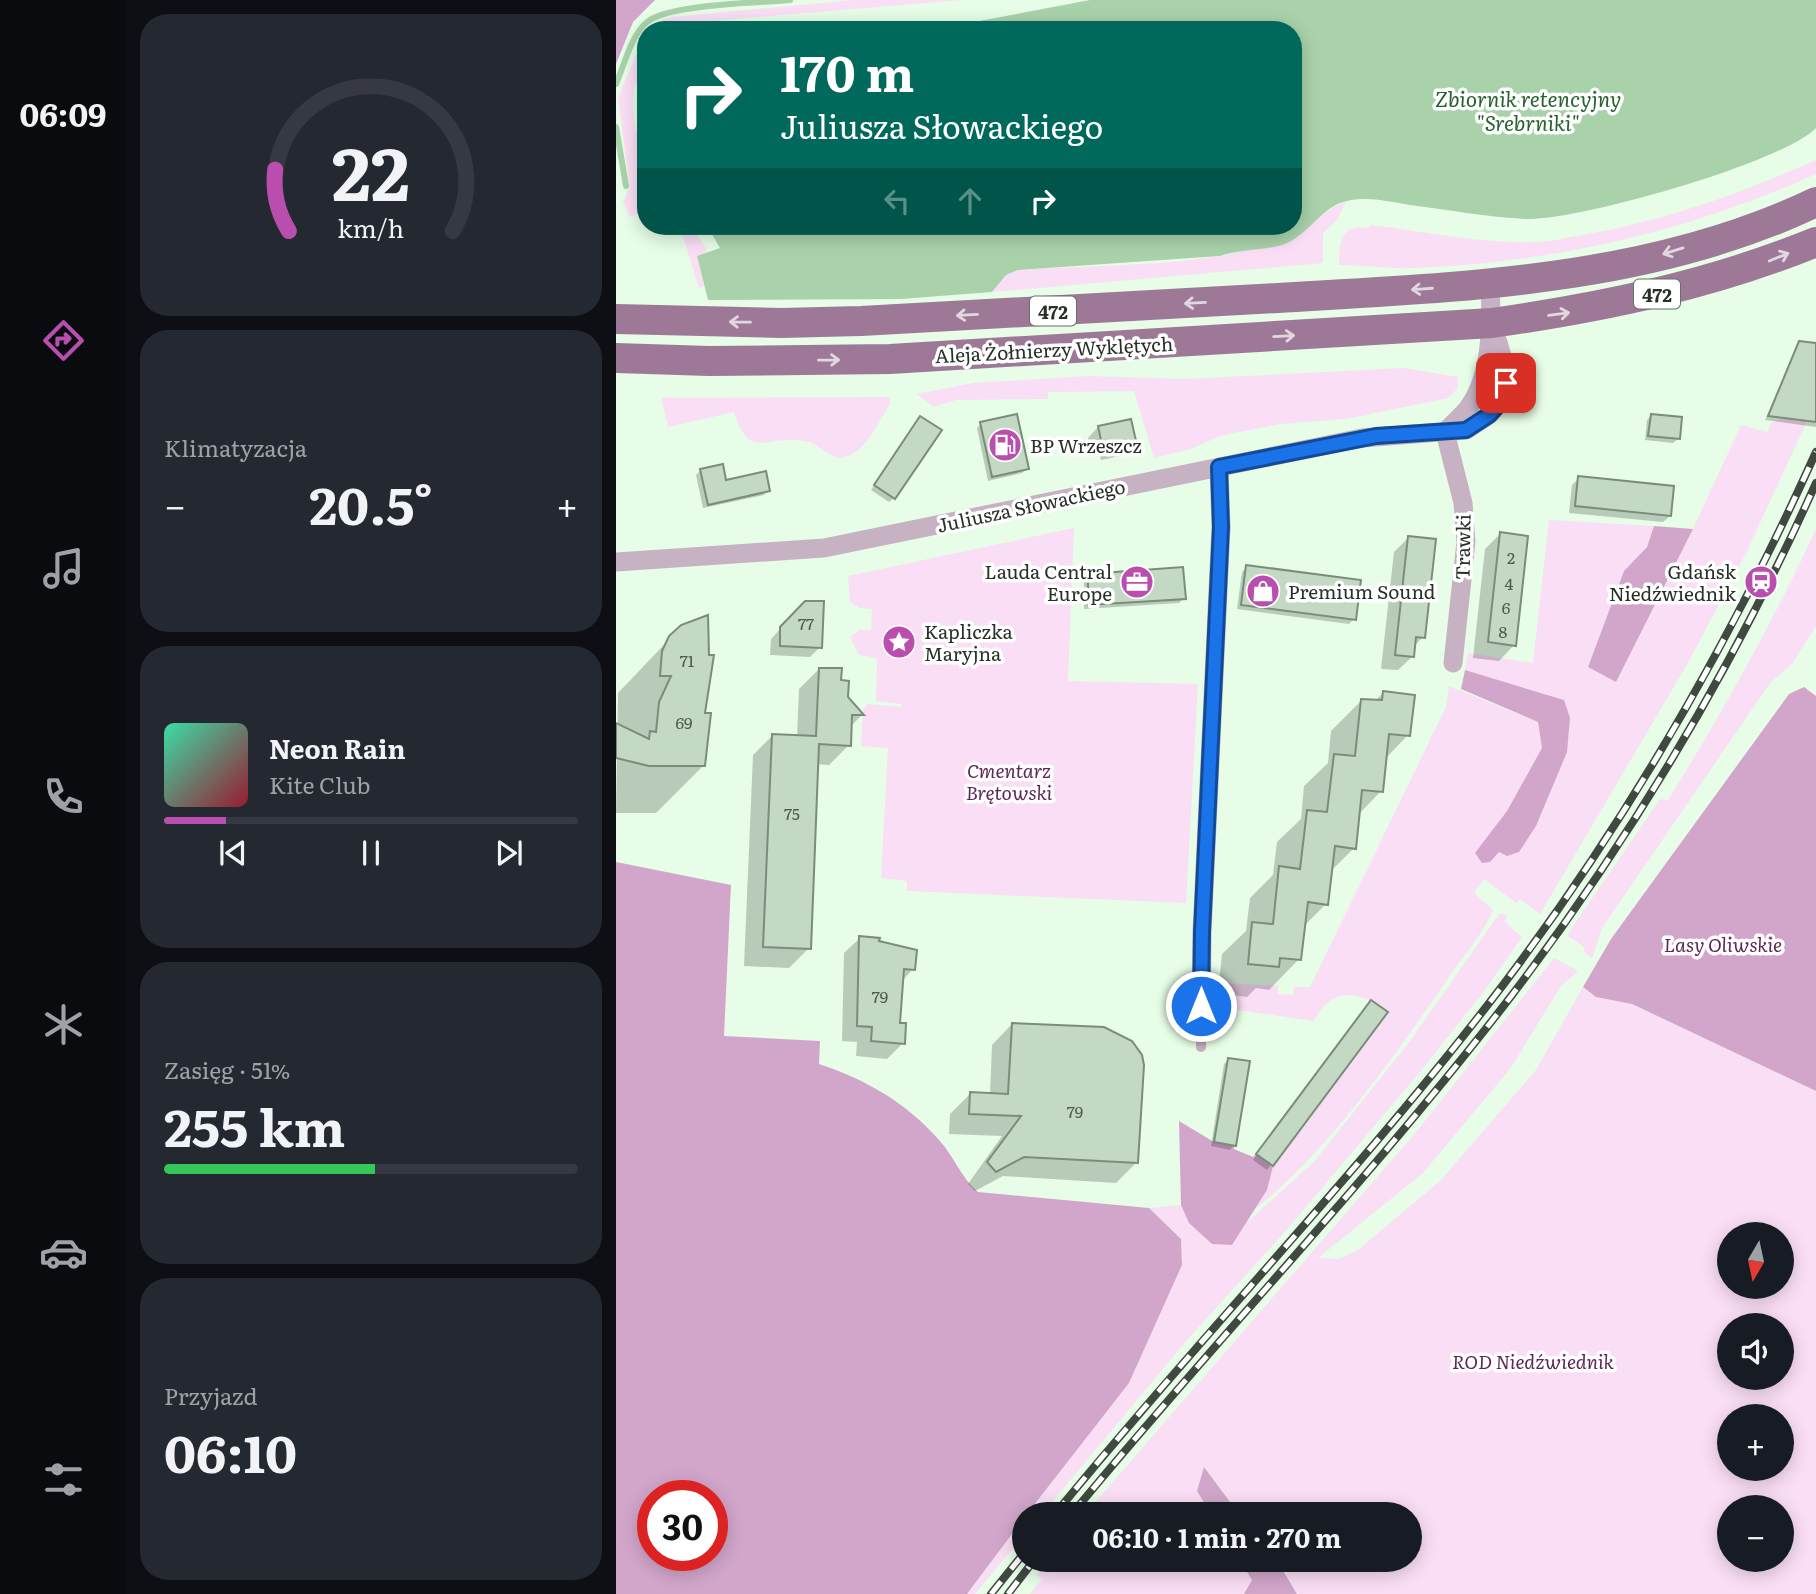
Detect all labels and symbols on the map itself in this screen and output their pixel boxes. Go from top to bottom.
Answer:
water label: Zbiornik retencyjny "Srebrniki" [1435,82,1621,137]
one-way arrow [1662,246,1684,259]
one-way arrow [1768,250,1789,263]
road number: 472 [1634,280,1680,308]
one-way arrow [1411,283,1433,296]
road number: 472 [1030,296,1076,326]
one-way arrow [1183,296,1206,309]
one-way arrow [1547,307,1570,320]
one-way arrow [956,309,979,322]
one-way arrow [729,315,752,329]
street label: Aleja Żołnierzy Wyklętych [934,329,1174,369]
one-way arrow [1273,329,1295,342]
one-way arrow [817,353,840,367]
pin [1476,353,1536,413]
fuel station icon: BP Wrzeszcz [986,426,1024,464]
place label: BP Wrzeszcz [1030,431,1142,459]
street label: Juliusza Słowackiego [934,471,1128,539]
street label: Trawki [1447,514,1477,580]
house number: 2 [1507,545,1515,569]
place label: Lauda Central Europe [985,557,1112,607]
place label: Gdańsk Niedźwiednik [1609,557,1736,607]
office icon: Lauda Central Europe [1118,563,1156,601]
station icon: Gdańsk Niedźwiednik [1742,563,1780,601]
house number: 4 [1505,571,1514,595]
shop icon: Premium Sound [1244,572,1282,610]
place label: Premium Sound [1288,577,1436,605]
house number: 6 [1502,595,1511,619]
house number: 77 [798,611,814,635]
place label: Kapliczka Maryjna [924,617,1014,667]
house number: 8 [1499,619,1508,643]
place icon: Kapliczka Maryjna [880,623,918,661]
house number: 71 [680,648,695,672]
house number: 69 [676,710,692,734]
park label: Cmentarz Brętowski [966,756,1053,806]
house number: 75 [784,801,800,825]
park label: Lasy Oliwskie [1664,930,1782,958]
position arrow [1164,969,1238,1043]
house number: 79 [872,984,888,1008]
house number: 79 [1067,1099,1083,1123]
north arrow [1717,1222,1794,1298]
park label: ROD Niedźwiednik [1452,1347,1614,1375]
speed limit sign: 30 [637,1480,728,1571]

